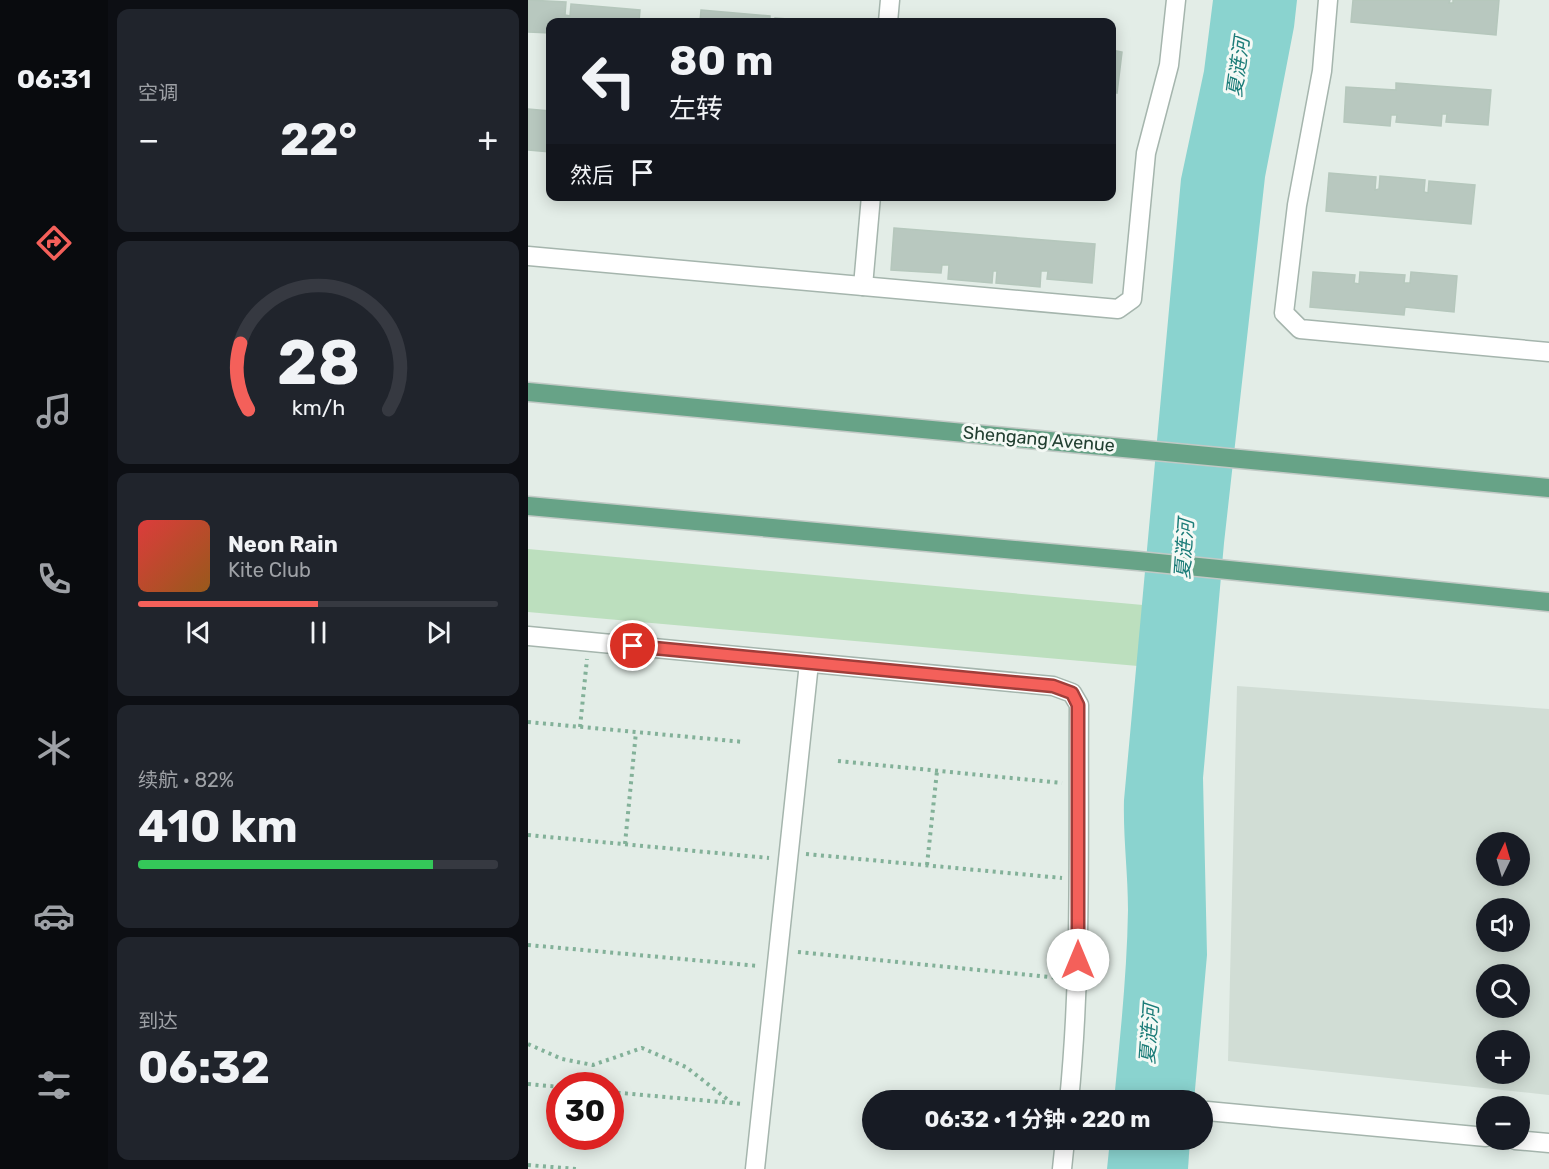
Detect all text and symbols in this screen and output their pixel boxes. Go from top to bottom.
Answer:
water label: 夏涟河 [1222,32,1255,98]
text: 80 m [669,36,773,86]
icon: left [570,42,648,120]
text: 06:31 [17,63,91,95]
text: 空调 [138,81,178,105]
text: 左转 [669,93,723,125]
text: 22° [280,113,357,166]
text: − [138,120,159,159]
text: + [477,120,498,159]
icon: arrive [626,156,659,189]
text: 然后 [570,162,614,189]
icon: directions [33,222,75,264]
text: 28 [277,326,359,400]
icon: music [33,390,75,432]
text: km/h [291,395,345,420]
street label: Shengang Avenue [962,421,1116,457]
water label: 夏涟河 [1170,514,1198,580]
text: Neon Rain [228,531,338,558]
icon: phone [33,558,75,600]
text: Kite Club [228,558,311,582]
icon: previous [182,616,215,649]
icon: pause [302,616,335,649]
icon: next [422,616,455,649]
pin [607,620,658,671]
icon: arrive [616,629,649,662]
icon: climate [33,727,75,769]
text: 续航 · 82% [138,768,234,792]
text: 410 km [138,800,298,853]
north arrow [1476,832,1530,886]
map controls [1476,832,1530,1150]
icon: car [33,895,75,937]
button: sound [1476,898,1530,952]
position arrow [1046,928,1110,992]
button: search [1476,964,1530,1018]
water label: 夏涟河 [1135,999,1163,1065]
text: 到达 [138,1009,178,1033]
button: + [1476,1030,1530,1084]
text: 06:32 [138,1041,270,1094]
icon: filters [33,1064,75,1106]
speed limit sign: 30 [546,1072,624,1150]
button: − [1476,1096,1530,1150]
text: 06:32 · 1 分钟 · 220 m [925,1106,1150,1133]

